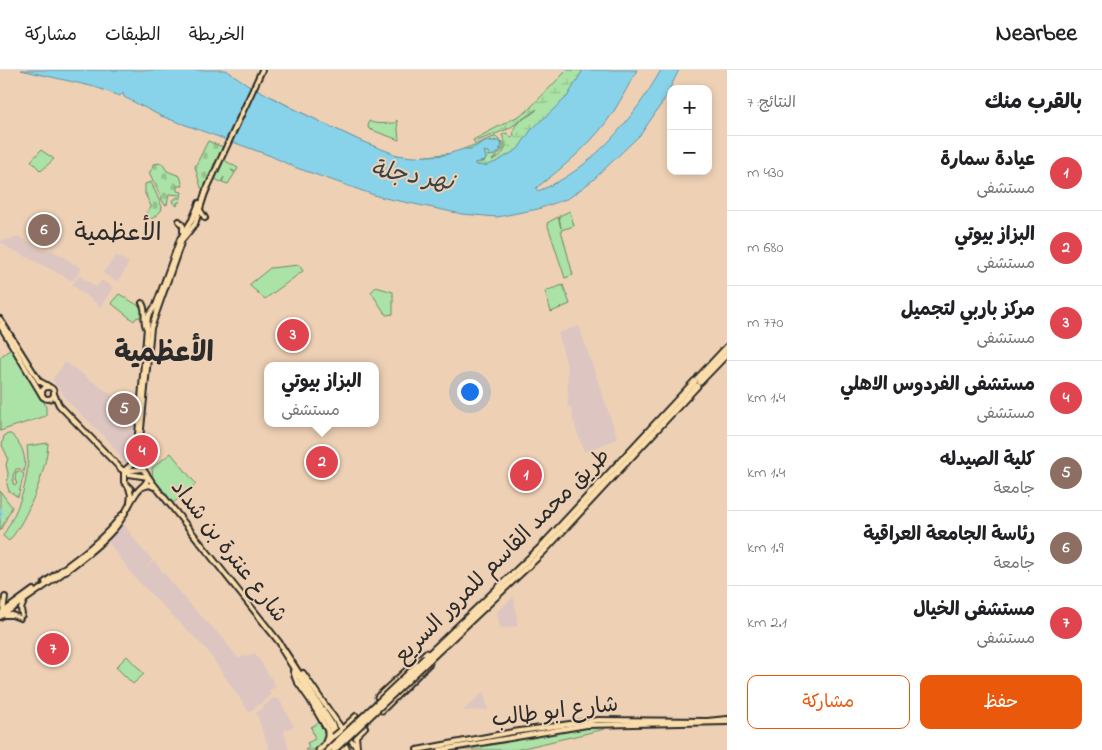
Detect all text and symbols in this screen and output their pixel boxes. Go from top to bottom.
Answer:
text: Nearbee [995,17,1077,52]
text: مشاركة [25,23,77,49]
text: الطبقات [105,23,161,49]
text: الخريطة [189,23,245,49]
map controls [667,85,712,175]
button: + [667,85,712,130]
text: بالقرب منك [985,88,1082,118]
text: النتائج: 7 [747,91,796,115]
button: − [667,130,712,175]
text: عيادة سمارة [940,147,1035,174]
water label: نهر دجلة [368,152,459,202]
text: 430 m [747,161,784,185]
text: 1 [1063,161,1069,185]
text: مستشفى [976,177,1035,201]
pin: 6 [28,211,60,249]
district label: الأعظمية [74,214,162,252]
text: البزاز بيوتي [955,222,1035,249]
text: 680 m [747,236,783,260]
text: 2 [1062,236,1070,260]
text: مستشفى [976,252,1035,276]
text: مركز باربي لتجميل [901,297,1035,324]
text: 770 m [747,311,784,335]
text: 3 [1063,311,1069,335]
pin: 3 [277,316,309,354]
text: مستشفى [976,327,1035,351]
district label: الأعظمية [114,333,214,375]
popup [264,362,379,427]
text: البزاز بيوتي [281,369,362,396]
text: مستشفى الفردوس الاهلي [840,372,1035,399]
your location [457,379,483,405]
text: 1.4 km [747,386,785,410]
text: 4 [1063,386,1069,410]
pin: 5 [108,390,140,428]
text: مستشفى [281,399,340,423]
text: مستشفى [976,402,1035,426]
pin: 4 [126,432,158,470]
street label: طريق محمد القاسم للمرور السريع [388,442,618,672]
pin: 2 [306,443,338,481]
text: كلية الصيدله [940,447,1035,474]
pin: 1 [510,456,542,494]
text: 1.4 km [747,461,785,485]
text: 5 [1061,461,1071,485]
street label: شارع عنترة بن شداد [162,474,294,630]
text: جامعة [993,477,1035,501]
text: رئاسة الجامعة العراقية [863,522,1035,549]
text: 1.9 km [747,536,784,560]
text: 6 [1062,536,1070,560]
text: جامعة [993,552,1035,576]
text: مستشفى الخيال [913,597,1035,624]
text: 2.1 km [747,611,787,635]
text: 7 [1063,611,1069,635]
text: مستشفى [976,627,1035,651]
pin: 7 [37,630,69,668]
button: مشاركة [747,675,910,729]
button: حفظ [920,675,1082,729]
street label: شارع ابو طالب [490,689,620,737]

